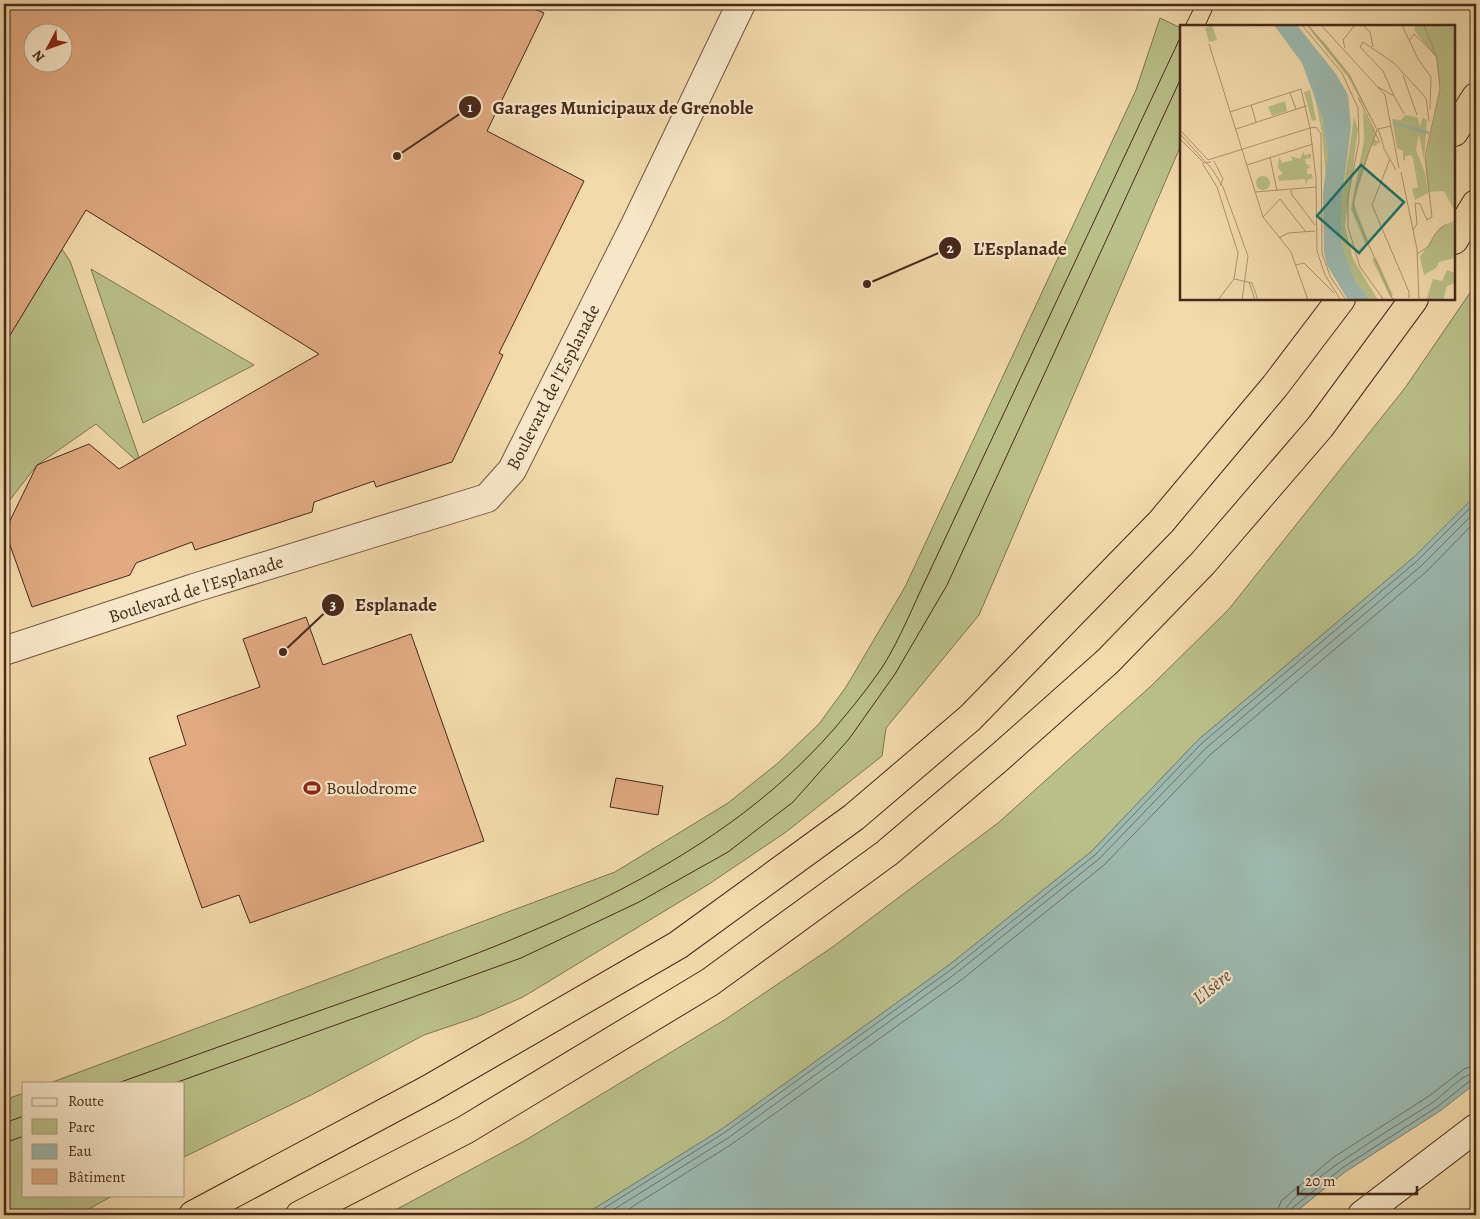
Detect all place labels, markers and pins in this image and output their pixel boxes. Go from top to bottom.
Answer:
callout: Garages Municipaux de Grenoble [458,90,763,124]
callout: L'Esplanade [938,231,1077,265]
callout: Esplanade [320,588,448,622]
place label: Boulodrome [326,776,417,800]
sports icon: Boulodrome [302,778,322,798]

